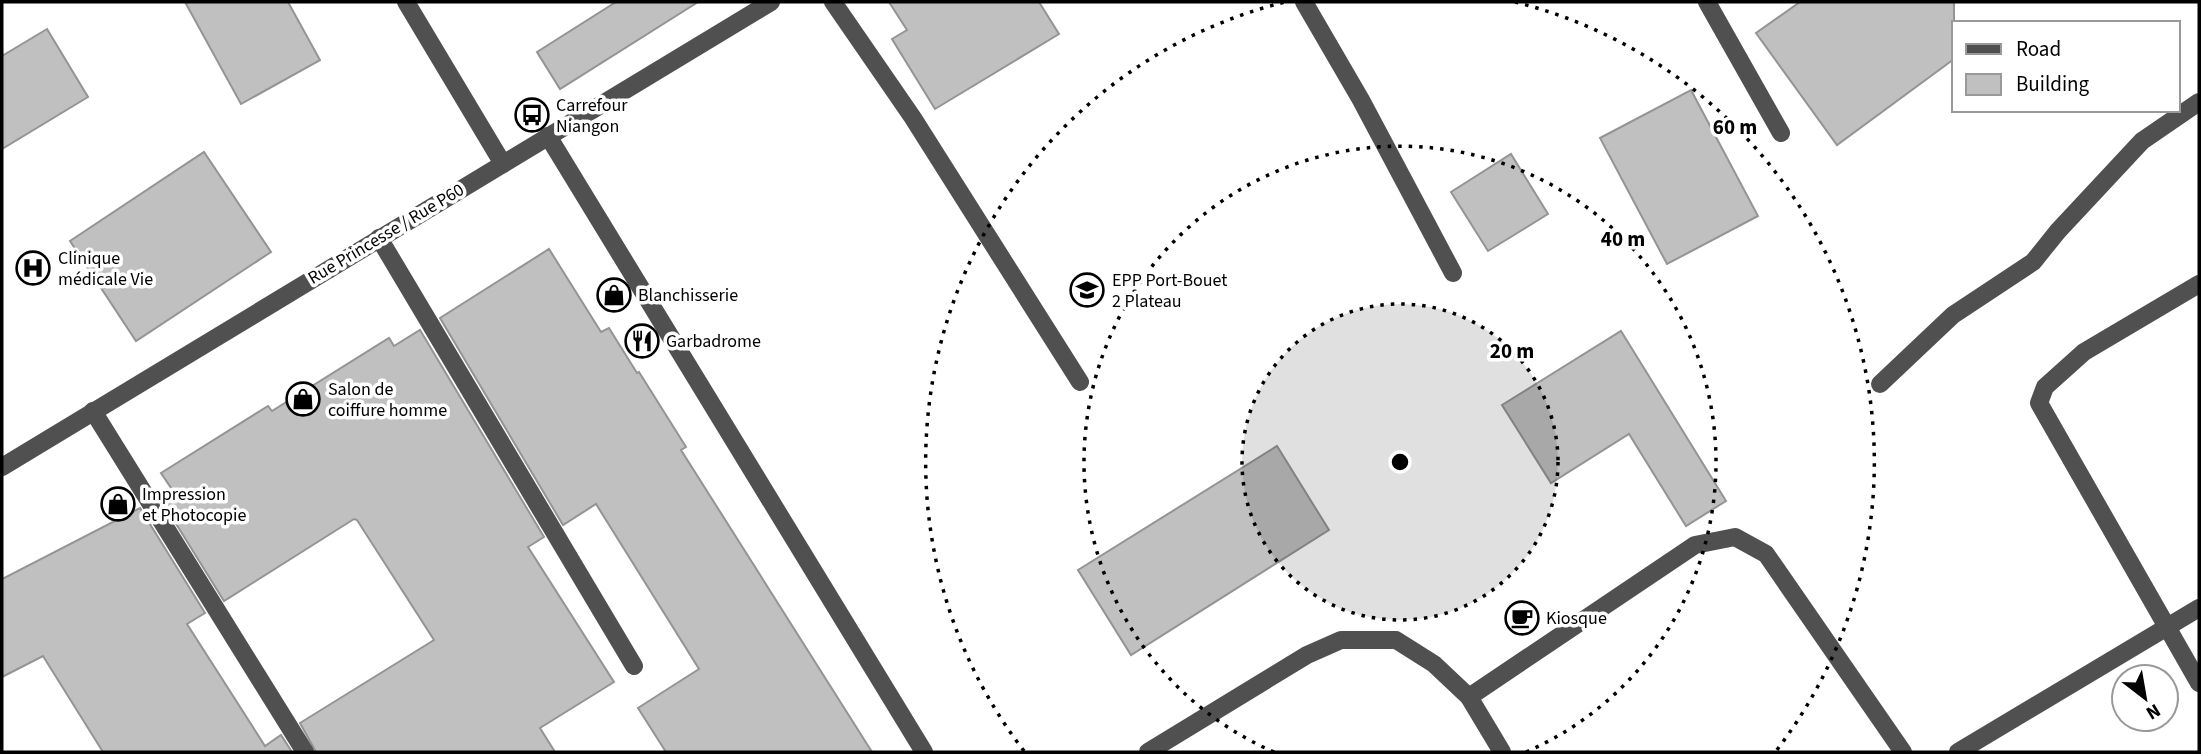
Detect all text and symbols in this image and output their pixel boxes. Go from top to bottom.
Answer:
legend [1952,21,2180,112]
text: Road [2016,34,2061,64]
text: Building [2016,69,2090,99]
place label: Carrefour Niangon [556,93,628,139]
bus stop icon: Carrefour Niangon [513,96,551,134]
text: 60 m [1713,112,1757,142]
street label: Rue Princesse / Rue P60 [303,177,469,291]
text: 40 m [1601,224,1645,254]
place label: Clinique médicale Vie [58,246,153,292]
hospital icon: Clinique médicale Vie [14,249,52,287]
place label: EPP Port-Bouet 2 Plateau [1112,268,1227,314]
school or university icon: EPP Port-Bouet 2 Plateau [1068,271,1106,309]
shop icon: Blanchisserie [595,276,633,314]
place label: Blanchisserie [638,283,738,308]
restaurant icon: Garbadrome [623,322,661,360]
place label: Garbadrome [666,329,761,354]
text: 20 m [1490,336,1534,366]
place label: Salon de coiffure homme [328,377,447,423]
shop icon: Salon de coiffure homme [284,380,322,418]
centre of rings [1388,450,1412,474]
place label: Impression et Photocopie [142,482,246,528]
shop icon: Impression et Photocopie [99,485,137,523]
cafe icon: Kiosque [1503,599,1541,637]
place label: Kiosque [1546,606,1607,631]
north arrow [2110,663,2180,733]
text: N [2141,696,2165,726]

